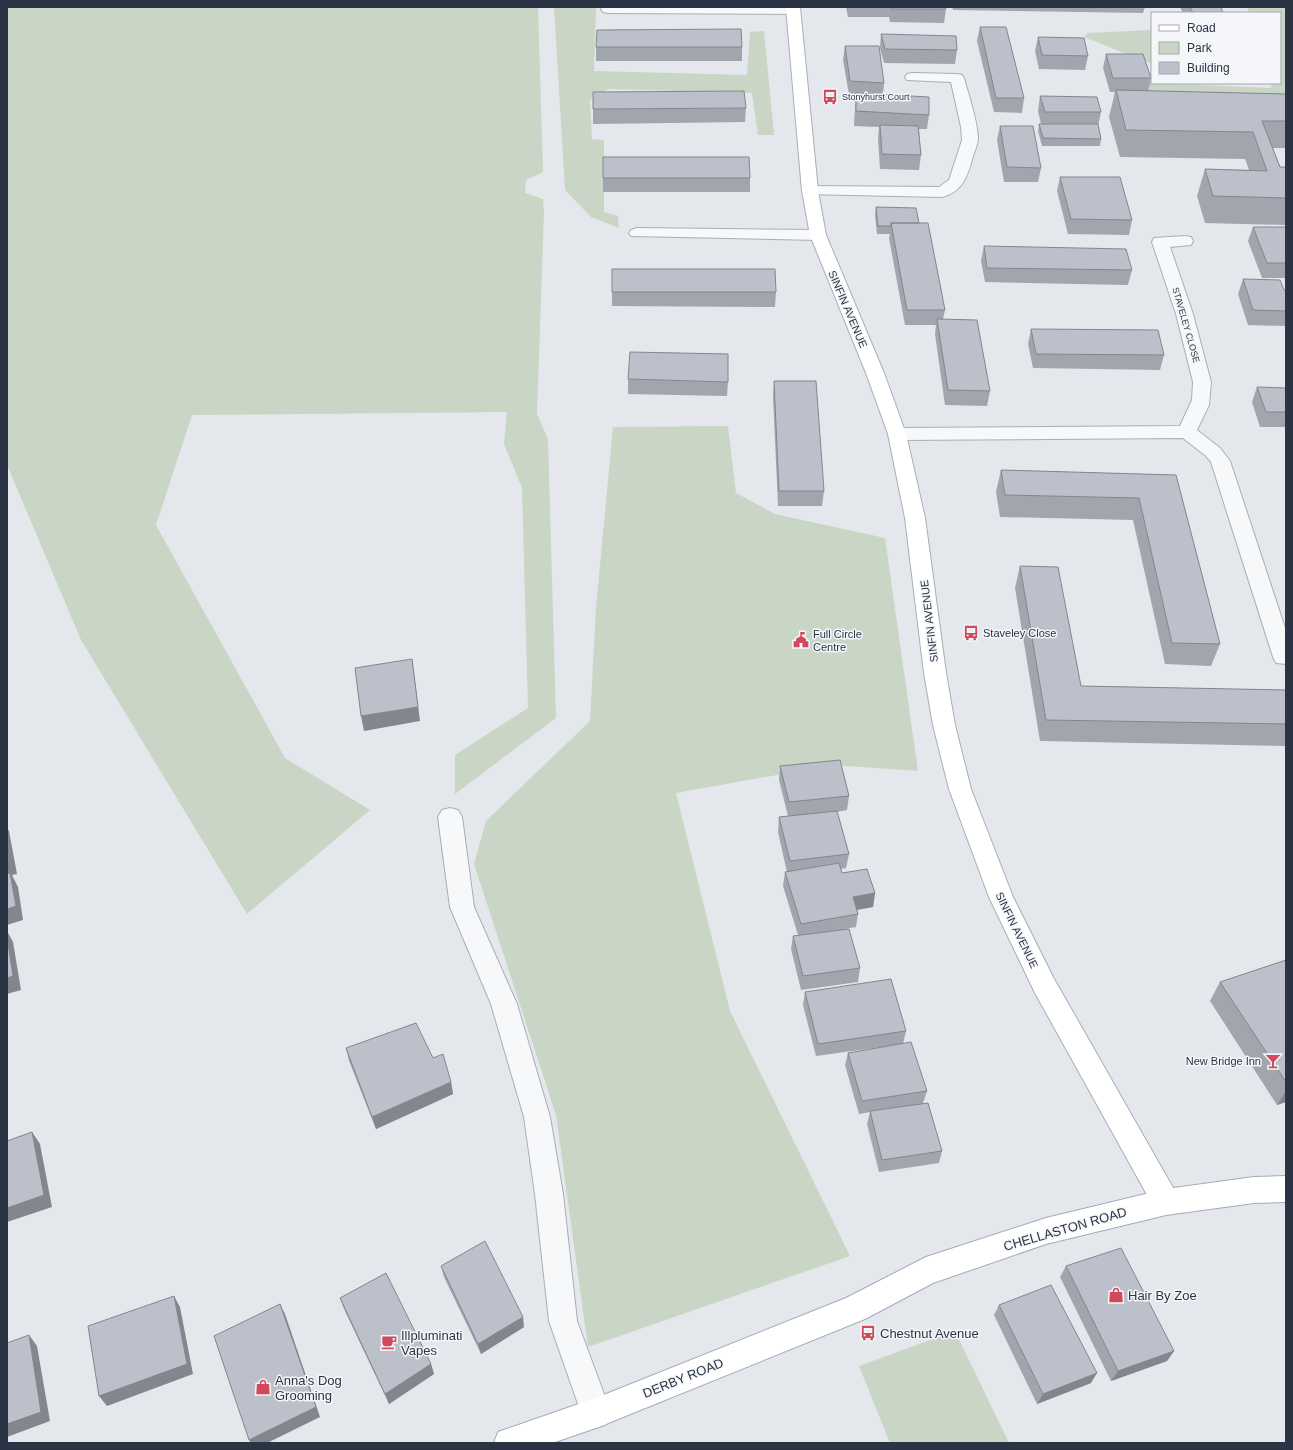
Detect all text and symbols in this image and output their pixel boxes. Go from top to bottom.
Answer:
legend [1151,12,1281,84]
text: Road [1187,21,1216,35]
text: Park [1187,41,1213,55]
text: Building [1187,61,1230,75]
bus stop icon: Stonyhurst Court [821,88,839,106]
place label: Stonyhurst Court [842,92,910,102]
street label: SINFIN AVENUE [826,268,870,350]
street label: STAVELEY CLOSE [1170,286,1202,364]
street label: SINFIN AVENUE [918,579,940,663]
bus stop icon: Staveley Close [962,624,980,642]
place label: Staveley Close [983,627,1056,639]
place label: Full Circle Centre [813,628,862,653]
public building icon: Full Circle Centre [792,631,810,649]
street label: SINFIN AVENUE [993,890,1041,970]
bar icon: New Bridge Inn [1264,1052,1282,1070]
place label: New Bridge Inn [1186,1055,1261,1067]
street label: CHELLASTON ROAD [1002,1204,1128,1254]
shop icon: Hair By Zoe [1107,1286,1125,1304]
place label: Hair By Zoe [1128,1288,1197,1303]
bus stop icon: Chestnut Avenue [859,1324,877,1342]
place label: Chestnut Avenue [880,1326,979,1341]
place label: Illpluminati Vapes [401,1328,463,1358]
cafe icon: Illpluminati Vapes [380,1333,398,1351]
street label: DERBY ROAD [640,1355,726,1401]
place label: Anna's Dog Grooming [275,1373,342,1403]
shop icon: Anna's Dog Grooming [254,1378,272,1396]

